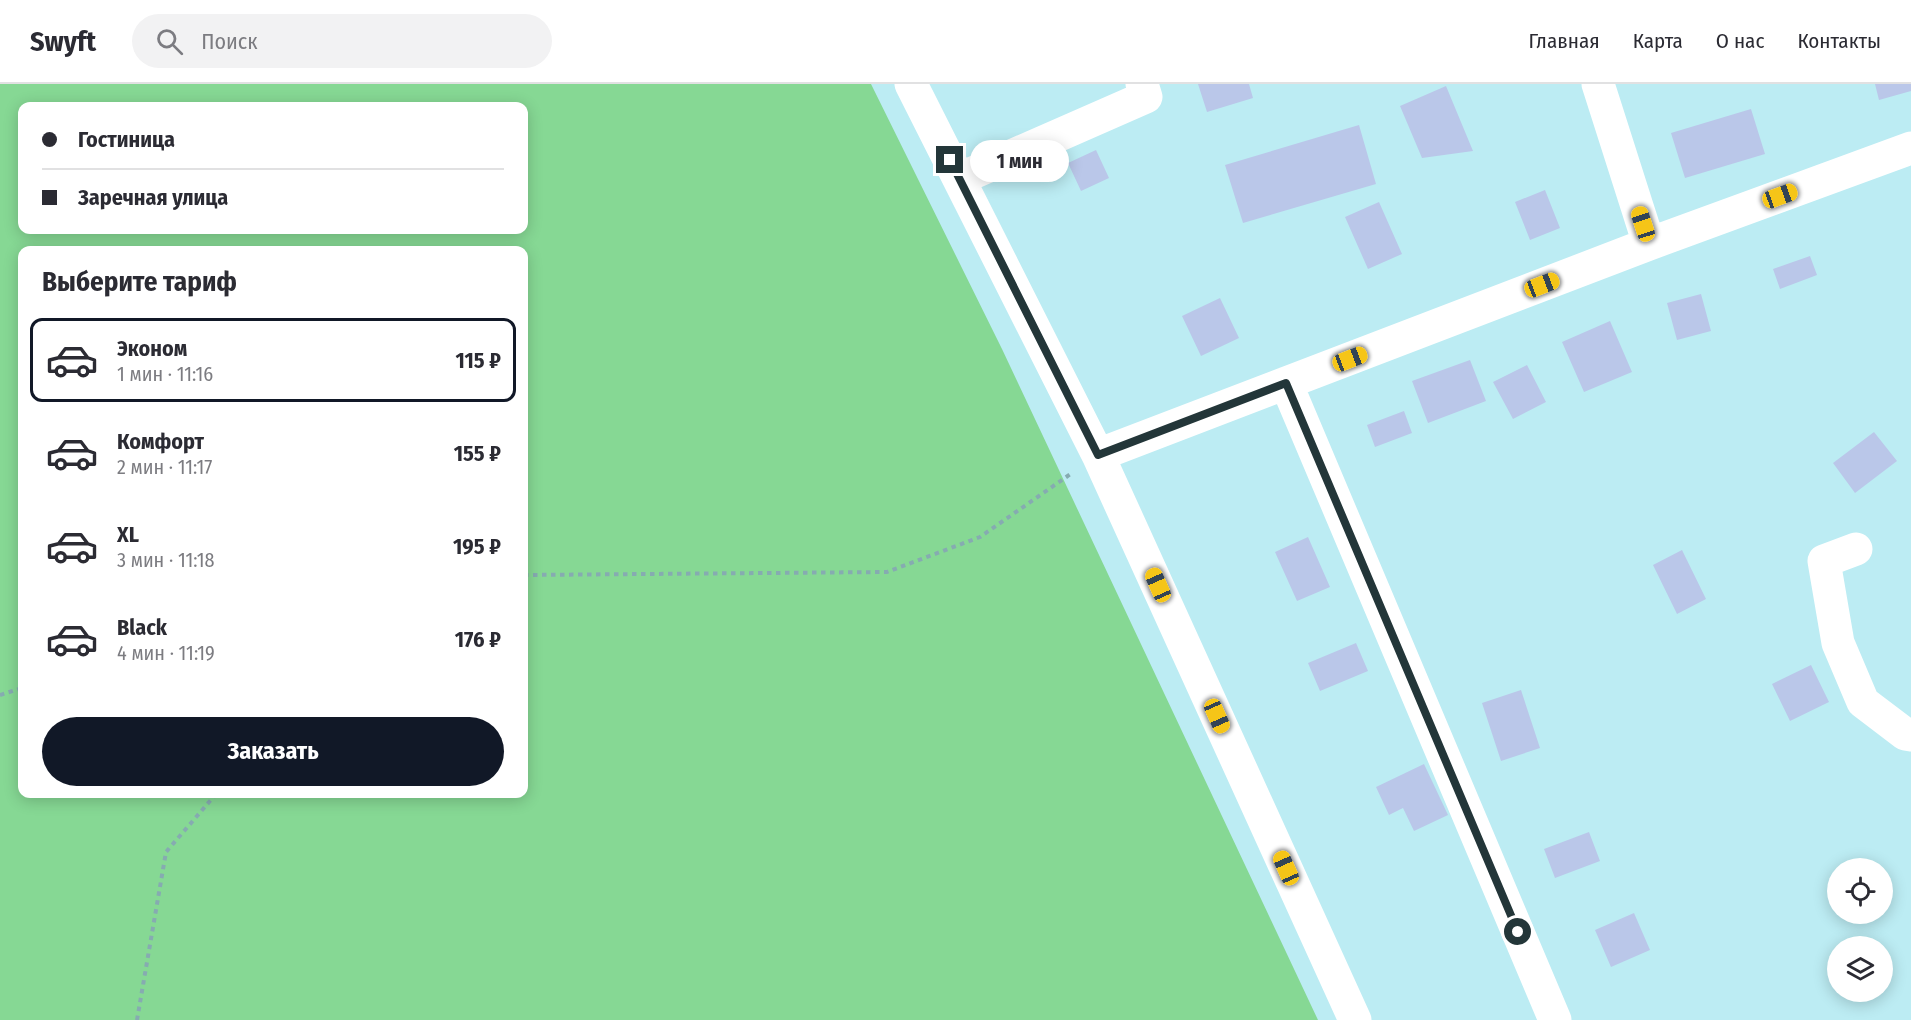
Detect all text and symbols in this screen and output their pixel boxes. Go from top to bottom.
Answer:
search box [132,14,552,68]
text: Swyft [30,25,96,58]
icon: search [153,25,186,58]
text: Поиск [201,28,258,55]
text: Главная [1529,28,1600,54]
text: Карта [1633,28,1683,54]
text: О нас [1716,28,1764,54]
text: Контакты [1797,28,1881,54]
text: Гостиница [78,126,175,153]
callout: 1 мин [971,139,1070,181]
route end [936,146,963,173]
text: 1 мин [996,149,1043,173]
car [1760,181,1800,211]
text: Заречная улица [78,184,228,211]
car [1629,204,1657,244]
text: Выберите тариф [42,266,237,298]
car [1522,270,1562,300]
icon: car [45,333,99,387]
text: Эконом [117,335,187,362]
car [1330,344,1370,374]
text: 115 ₽ [456,347,501,374]
text: 1 мин · 11:16 [117,362,213,386]
icon: car [45,426,99,480]
text: Комфорт [117,428,204,455]
text: 155 ₽ [454,440,501,467]
text: 2 мин · 11:17 [117,455,212,479]
icon: car [45,519,99,573]
text: XL [117,521,139,548]
text: 195 ₽ [453,533,501,560]
text: 3 мин · 11:18 [117,548,214,572]
car [1142,565,1174,605]
icon: car [45,612,99,666]
text: Black [117,614,167,641]
text: 176 ₽ [455,626,501,653]
text: 4 мин · 11:19 [117,641,215,665]
car [1201,696,1233,736]
button: Заказать [42,717,504,786]
car [1270,848,1302,888]
map controls [1827,858,1893,1002]
button: locate [1827,858,1893,924]
route start [1504,918,1531,945]
button: layers [1827,936,1893,1002]

